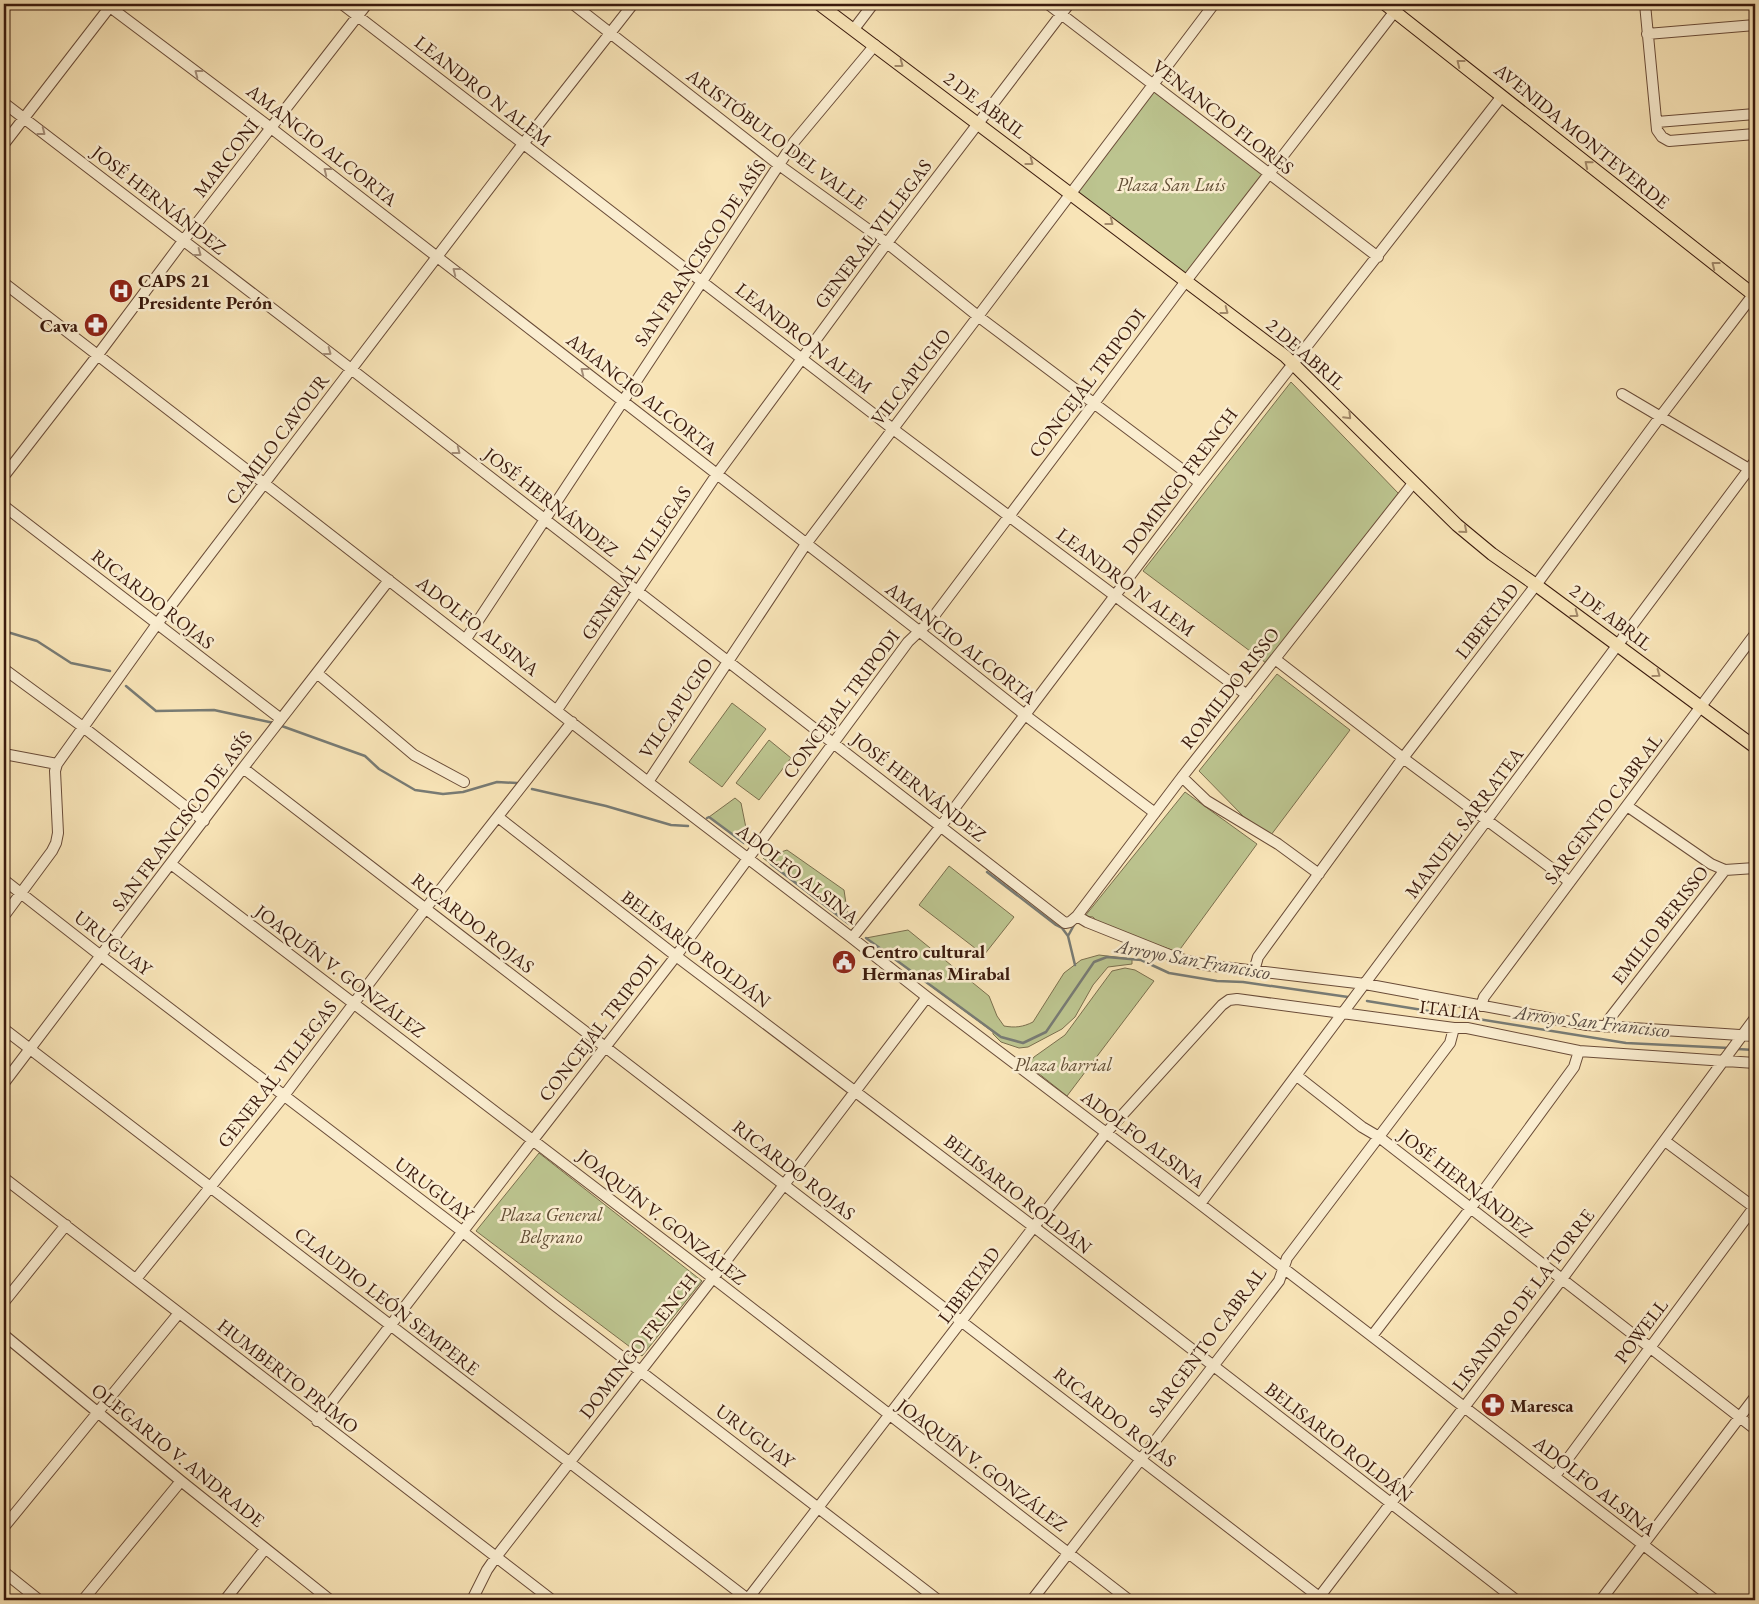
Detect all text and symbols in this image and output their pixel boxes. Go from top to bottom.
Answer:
street label: LEANDRO N ALEM [409,30,557,152]
street label: VENANCIO FLORES [1147,54,1299,180]
street label: AVENIDA MONTEVERDE [1489,57,1675,215]
one-way arrow [894,58,904,67]
one-way arrow [1457,60,1466,68]
street label: ARISTÓBULO DEL VALLE [681,62,872,215]
street label: 2 DE ABRIL [939,66,1031,144]
one-way arrow [194,70,204,79]
street label: AMANCIO ALCORTA [241,78,403,212]
street label: MARCONI [187,113,265,202]
one-way arrow [36,127,45,135]
street label: JOSÉ HERNÁNDEZ [85,139,232,261]
street label: GENERAL VILLEGAS [809,154,937,314]
street label: SAN FRANCISCO DE ASÍS [628,155,772,351]
one-way arrow [1024,156,1034,165]
one-way arrow [1584,161,1593,170]
one-way arrow [324,169,333,177]
park label: Plaza San Luís [1116,172,1226,197]
one-way arrow [1104,217,1113,225]
one-way arrow [192,248,201,256]
one-way arrow [1711,262,1721,271]
place label: CAPS 21 Presidente Perón [138,268,273,315]
one-way arrow [452,268,462,277]
street label: LEANDRO N ALEM [730,277,878,399]
hospital icon: CAPS 21 Presidente Perón [108,278,134,304]
street label: CONCEJAL TRIPODI [1023,303,1152,463]
one-way arrow [1219,305,1228,313]
pharmacy icon: Cava [83,312,109,338]
place label: Cava [40,313,79,338]
street label: 2 DE ABRIL [1261,313,1351,395]
street label: VILCAPUGIO [865,323,957,431]
street label: AMANCIO ALCORTA [561,327,723,461]
one-way arrow [322,346,331,354]
street label: CAMILO CAVOUR [220,368,335,510]
one-way arrow [581,368,590,376]
street label: DOMINGO FRENCH [1117,403,1243,559]
one-way arrow [1342,410,1351,419]
street label: JOSÉ HERNÁNDEZ [477,441,624,563]
one-way arrow [451,445,460,453]
street label: GENERAL VILLEGAS [575,481,697,645]
street label: LEANDRO N ALEM [1052,522,1200,642]
one-way arrow [1458,524,1467,533]
street label: RICARDO ROJAS [86,543,220,655]
street label: ADOLFO ALSINA [411,570,545,682]
street label: AMANCIO ALCORTA [880,576,1042,710]
street label: LIBERTAD [1450,578,1524,664]
street label: 2 DE ABRIL [1565,578,1657,656]
one-way arrow [1569,608,1579,617]
street label: ROMILDO RISSO [1175,622,1285,754]
street label: CONCEJAL TRIPODI [777,624,906,784]
street label: VILCAPUGIO [633,653,719,763]
one-way arrow [1651,668,1661,677]
street label: SAN FRANCISCO DE ASÍS [106,726,258,916]
street label: JOSÉ HERNÁNDEZ [845,726,992,848]
street label: SARGENTO CABRAL [1538,729,1668,889]
street label: MANUEL SARRATEA [1399,742,1529,903]
street label: ADOLFO ALSINA [731,818,865,930]
street label: EMILIO BERISSO [1606,860,1714,990]
street label: RICARDO ROJAS [406,867,540,979]
street label: BELISARIO ROLDÁN [616,885,776,1013]
street label: JOAQUÍN V. GONZÁLEZ [248,897,431,1044]
street label: URUGUAY [69,905,158,982]
water label: Arroyo San Francisco [1112,932,1273,985]
place label: Centro cultural Hermanas Mirabal [862,939,1011,986]
street label: CONCEJAL TRIPODI [533,949,664,1107]
public building icon: Centro cultural Hermanas Mirabal [831,949,857,975]
street label: ITALIA [1418,994,1483,1026]
street label: GENERAL VILLEGAS [212,995,343,1153]
water label: Arroyo San Francisco [1511,998,1672,1043]
park label: Plaza barrial [1014,1052,1112,1077]
street label: ADOLFO ALSINA [1075,1084,1211,1194]
street label: RICARDO ROJAS [727,1114,861,1226]
street label: JOSÉ HERNÁNDEZ [1392,1122,1539,1244]
street label: BELISARIO ROLDÁN [939,1128,1097,1260]
street label: JOAQUÍN V. GONZÁLEZ [571,1142,752,1291]
street label: URUGUAY [390,1151,479,1227]
park label: Plaza General Belgrano [500,1202,603,1249]
street label: LISANDRO DE LA TORRE [1446,1203,1600,1396]
street label: CLAUDIO LEÓN SEMPERE [289,1221,485,1381]
street label: LIBERTAD [932,1242,1006,1328]
street label: SARGENTO CABRAL [1142,1262,1272,1422]
street label: DOMINGO FRENCH [574,1268,702,1424]
street label: POWELL [1609,1294,1673,1368]
street label: HUMBERTO PRIMO [212,1313,364,1439]
street label: RICARDO ROJAS [1048,1361,1182,1473]
street label: BELISARIO ROLDÁN [1260,1376,1418,1508]
street label: OLEGARIO V. ANDRADE [86,1377,270,1533]
street label: JOAQUÍN V. GONZÁLEZ [890,1391,1073,1538]
pharmacy icon: Maresca [1480,1392,1506,1418]
place label: Maresca [1510,1393,1574,1418]
street label: URUGUAY [711,1398,800,1474]
street label: ADOLFO ALSINA [1528,1430,1662,1542]

